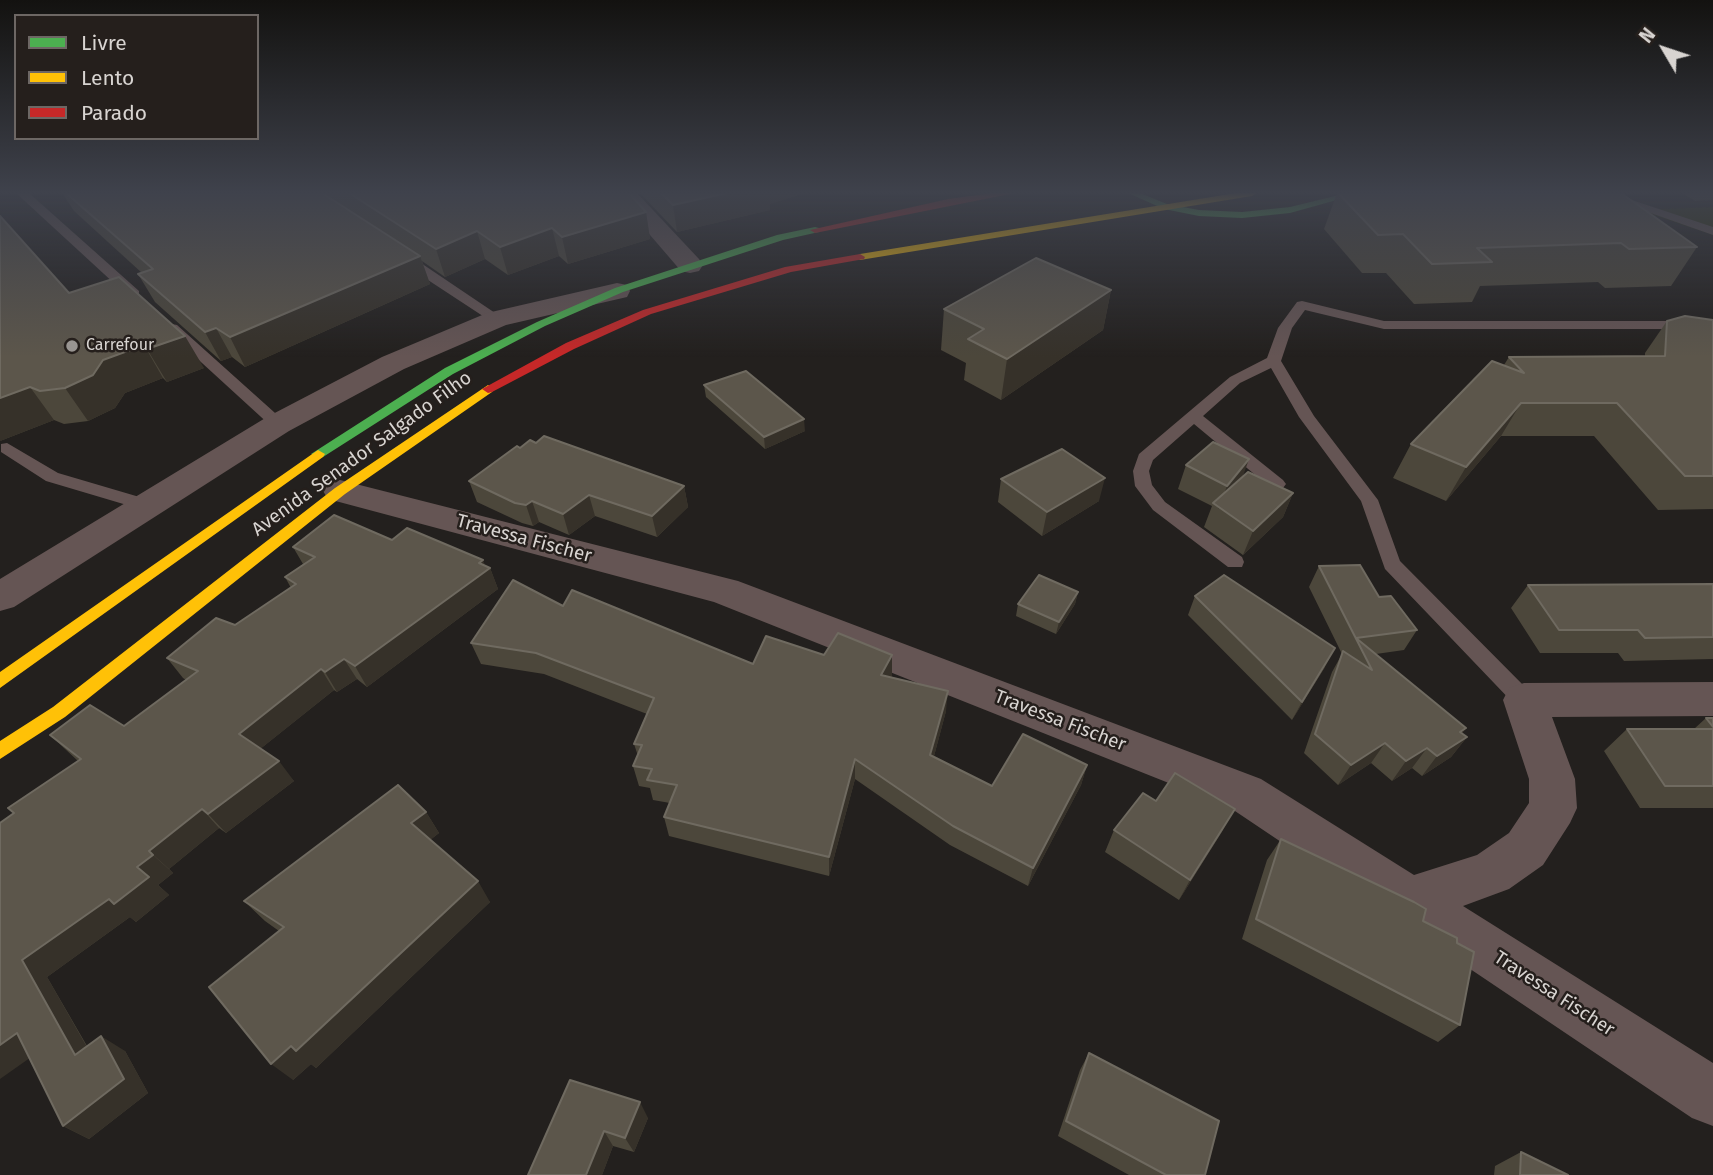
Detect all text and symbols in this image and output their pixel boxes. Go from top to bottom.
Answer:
legend [14,14,259,140]
north arrow [1629,14,1699,84]
text: N [1634,23,1660,48]
text: Livre [81,30,127,56]
text: Lento [81,65,134,91]
text: Parado [81,100,147,126]
place label: Carrefour [86,336,154,356]
marker: Carrefour [64,338,80,354]
street label: Avenida Senador Salgado Filho [248,367,476,541]
street label: Travessa Fischer [454,510,594,568]
street label: Travessa Fischer [991,685,1129,757]
street label: Travessa Fischer [1489,947,1619,1041]

